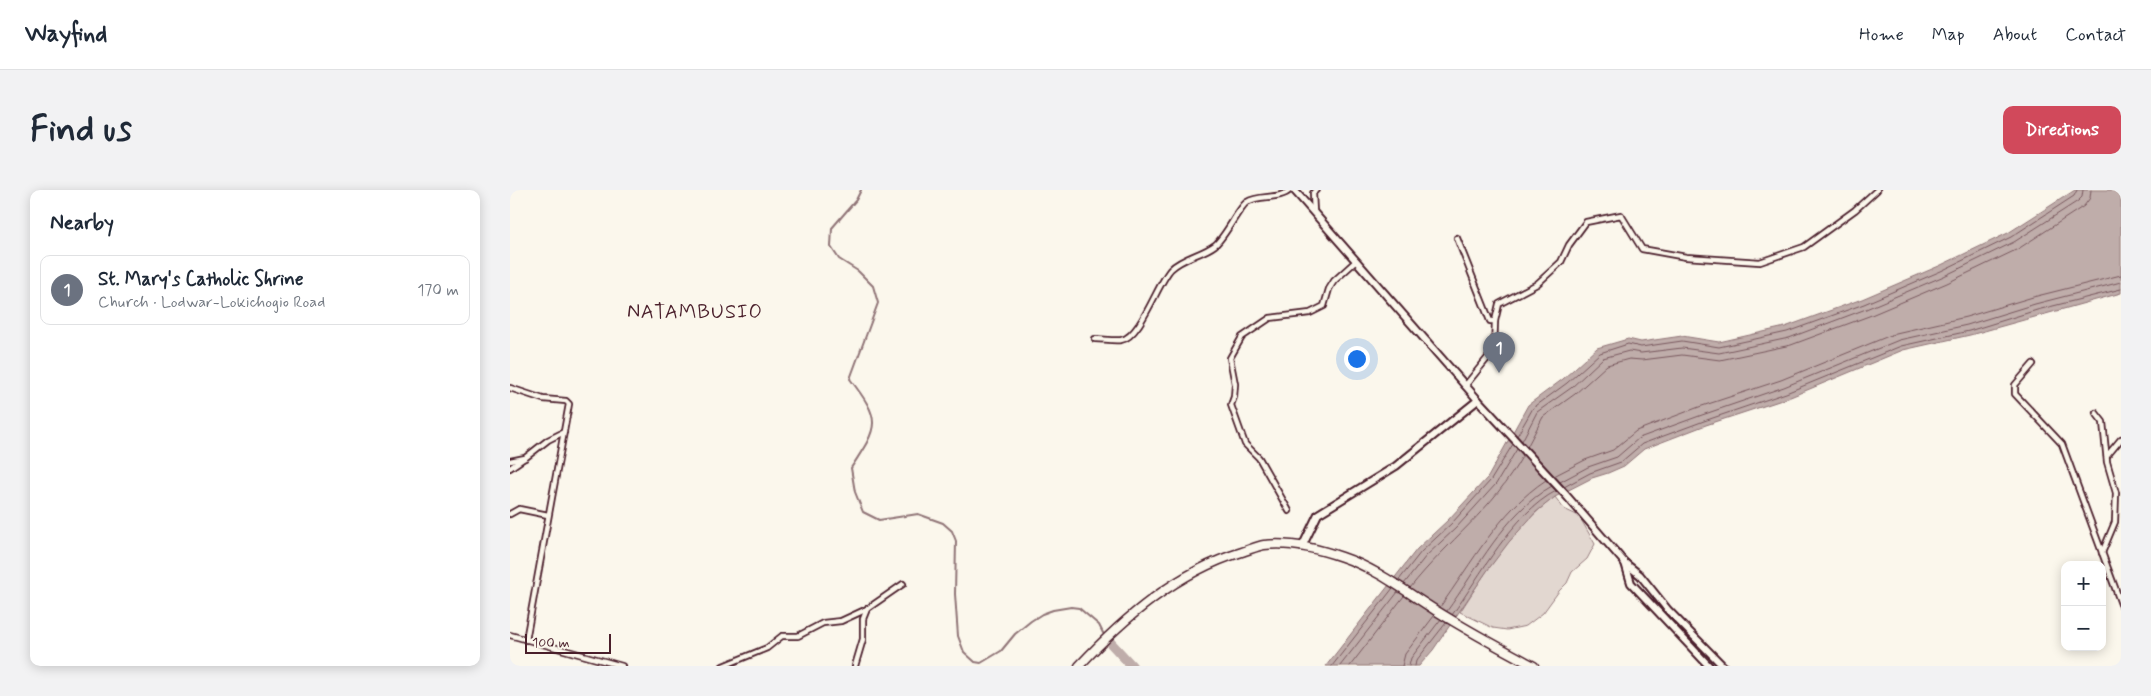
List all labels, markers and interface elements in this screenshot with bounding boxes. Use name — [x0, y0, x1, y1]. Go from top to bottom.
text: Wayfind — [25, 19, 107, 50]
text: Home — [1859, 23, 1904, 47]
text: Map — [1932, 23, 1965, 47]
text: About — [1993, 23, 2037, 47]
text: Contact — [2065, 23, 2126, 47]
button: Directions — [2003, 106, 2121, 154]
text: Find us — [30, 107, 132, 153]
text: Nearby — [50, 209, 114, 237]
text: St. Mary's Catholic Shrine — [98, 267, 304, 292]
text: 1 — [63, 280, 71, 301]
text: 170 m — [417, 280, 459, 301]
text: Church · Lodwar-Lokichogio Road — [98, 292, 325, 313]
district label: NATAMBUSIO — [627, 299, 763, 326]
pin: 1 — [1483, 332, 1515, 373]
your location — [1344, 346, 1370, 372]
map controls — [2061, 561, 2106, 651]
button: + — [2061, 561, 2106, 606]
button: − — [2061, 606, 2106, 651]
scale bar — [525, 631, 611, 654]
text: 100 m — [532, 634, 570, 652]

